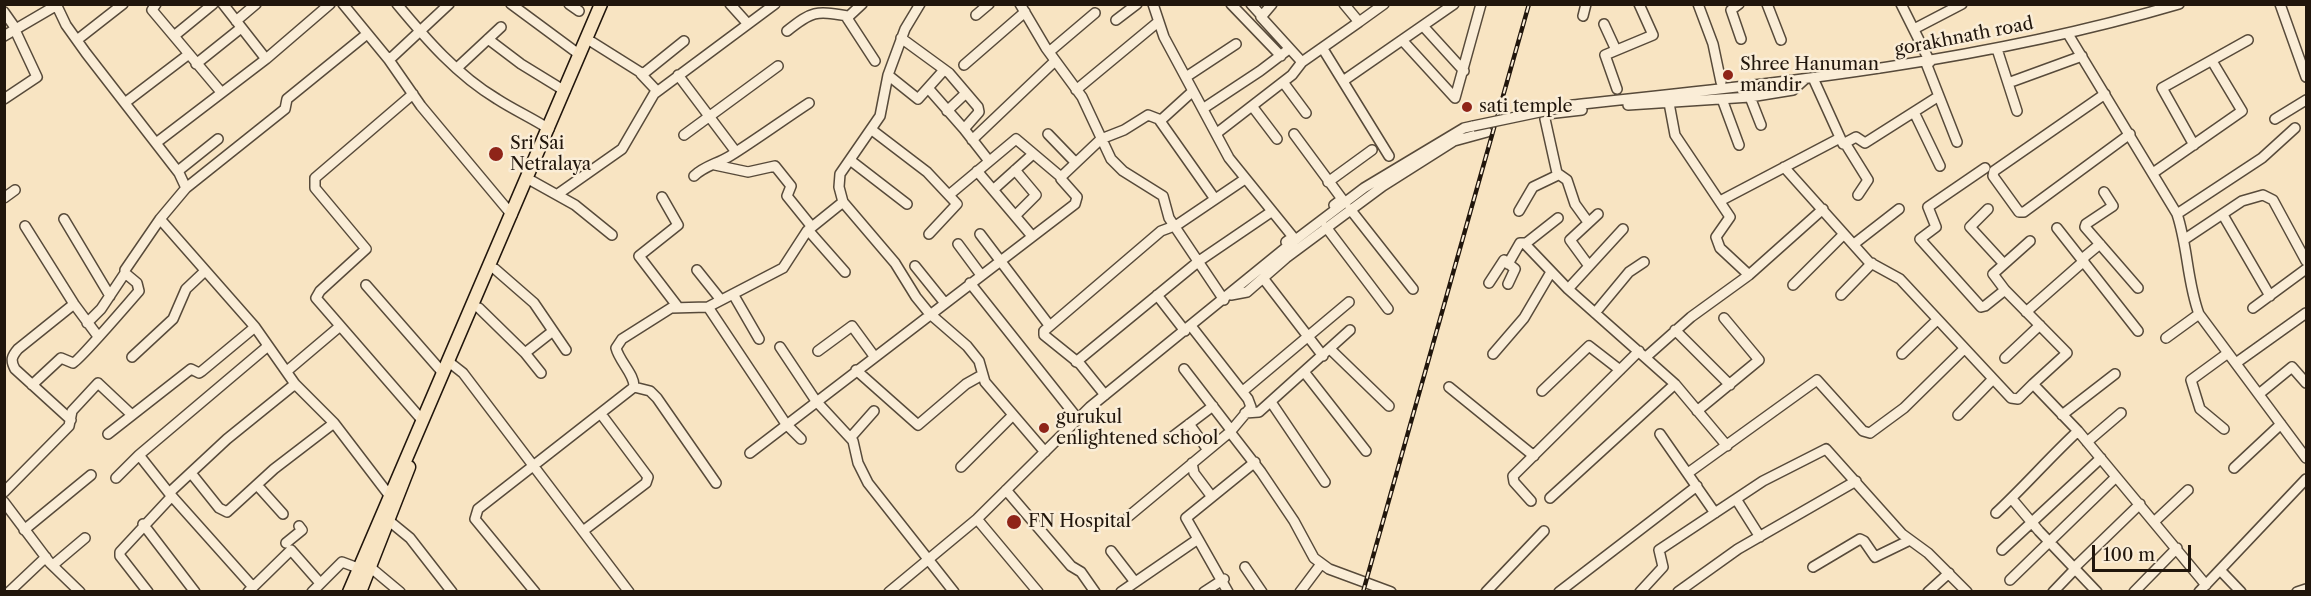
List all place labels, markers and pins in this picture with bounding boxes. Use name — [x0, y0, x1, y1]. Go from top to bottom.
place label: Shree Hanuman mandir — [1740, 54, 1879, 97]
marker: Shree Hanuman mandir — [1721, 68, 1735, 82]
place label: sati temple — [1479, 96, 1573, 118]
marker: sati temple — [1460, 100, 1474, 114]
place label: Sri Sai Netralaya — [510, 133, 591, 176]
marker: Sri Sai Netralaya — [487, 145, 505, 163]
place label: gurukul enlightened school — [1056, 407, 1218, 450]
marker: gurukul enlightened school — [1037, 421, 1051, 435]
place label: FN Hospital — [1028, 511, 1131, 533]
marker: FN Hospital — [1005, 513, 1023, 531]

